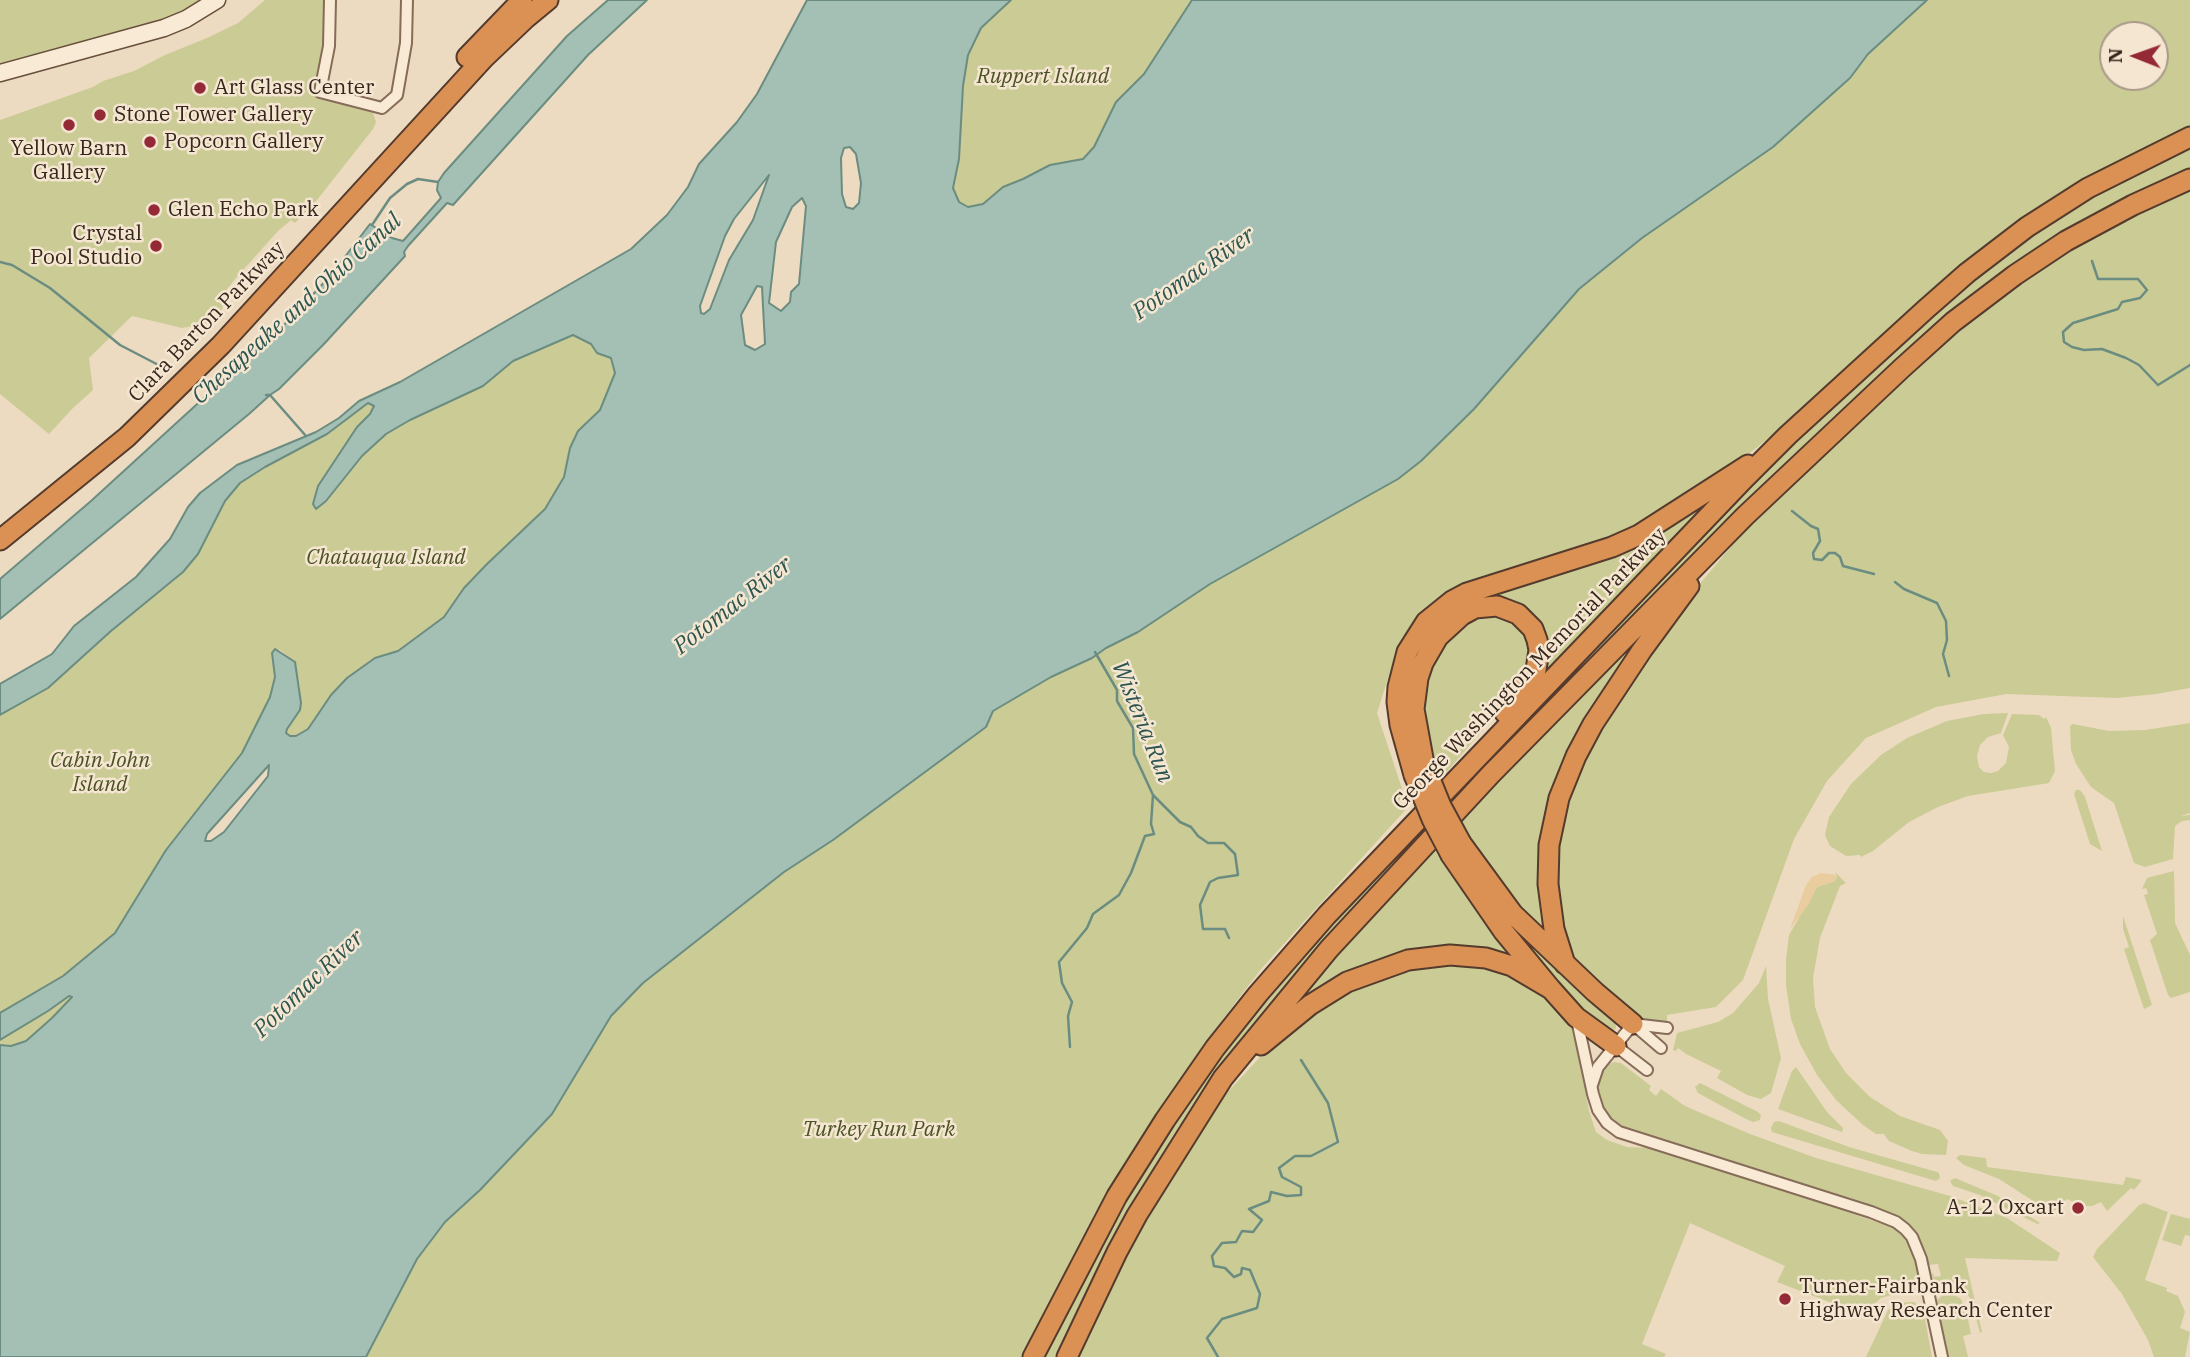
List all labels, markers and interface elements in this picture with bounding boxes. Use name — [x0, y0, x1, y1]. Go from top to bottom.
north arrow — [2099, 21, 2169, 91]
text: N — [2103, 48, 2127, 63]
park label: Ruppert Island — [977, 64, 1109, 90]
place label: Art Glass Center — [214, 75, 374, 101]
marker: Art Glass Center — [192, 80, 208, 96]
place label: Stone Tower Gallery — [114, 102, 313, 128]
marker: Stone Tower Gallery — [92, 107, 108, 123]
marker: Yellow Barn Gallery — [61, 117, 77, 133]
place label: Popcorn Gallery — [164, 129, 324, 155]
marker: Popcorn Gallery — [142, 134, 158, 150]
place label: Yellow Barn Gallery — [11, 136, 127, 186]
place label: Glen Echo Park — [168, 197, 319, 223]
marker: Glen Echo Park — [146, 202, 162, 218]
water label: Chesapeake and Ohio Canal — [187, 208, 407, 410]
place label: Crystal Pool Studio — [30, 221, 142, 271]
water label: Potomac River — [1128, 222, 1260, 326]
street label: Clara Barton Parkway — [124, 236, 290, 408]
marker: Crystal Pool Studio — [148, 238, 164, 254]
street label: George Washington Memorial Parkway — [1388, 523, 1672, 815]
park label: Chatauqua Island — [306, 545, 466, 571]
water label: Potomac River — [668, 551, 798, 661]
water label: Wisteria Run — [1105, 657, 1179, 787]
park label: Cabin John Island — [50, 748, 150, 798]
water label: Potomac River — [248, 925, 370, 1043]
park label: Turkey Run Park — [803, 1117, 955, 1143]
place label: A-12 Oxcart — [1946, 1195, 2064, 1221]
marker: A-12 Oxcart — [2070, 1200, 2086, 1216]
place label: Turner-Fairbank Highway Research Center — [1799, 1274, 2052, 1324]
marker: Turner-Fairbank Highway Research Center — [1777, 1291, 1793, 1307]

